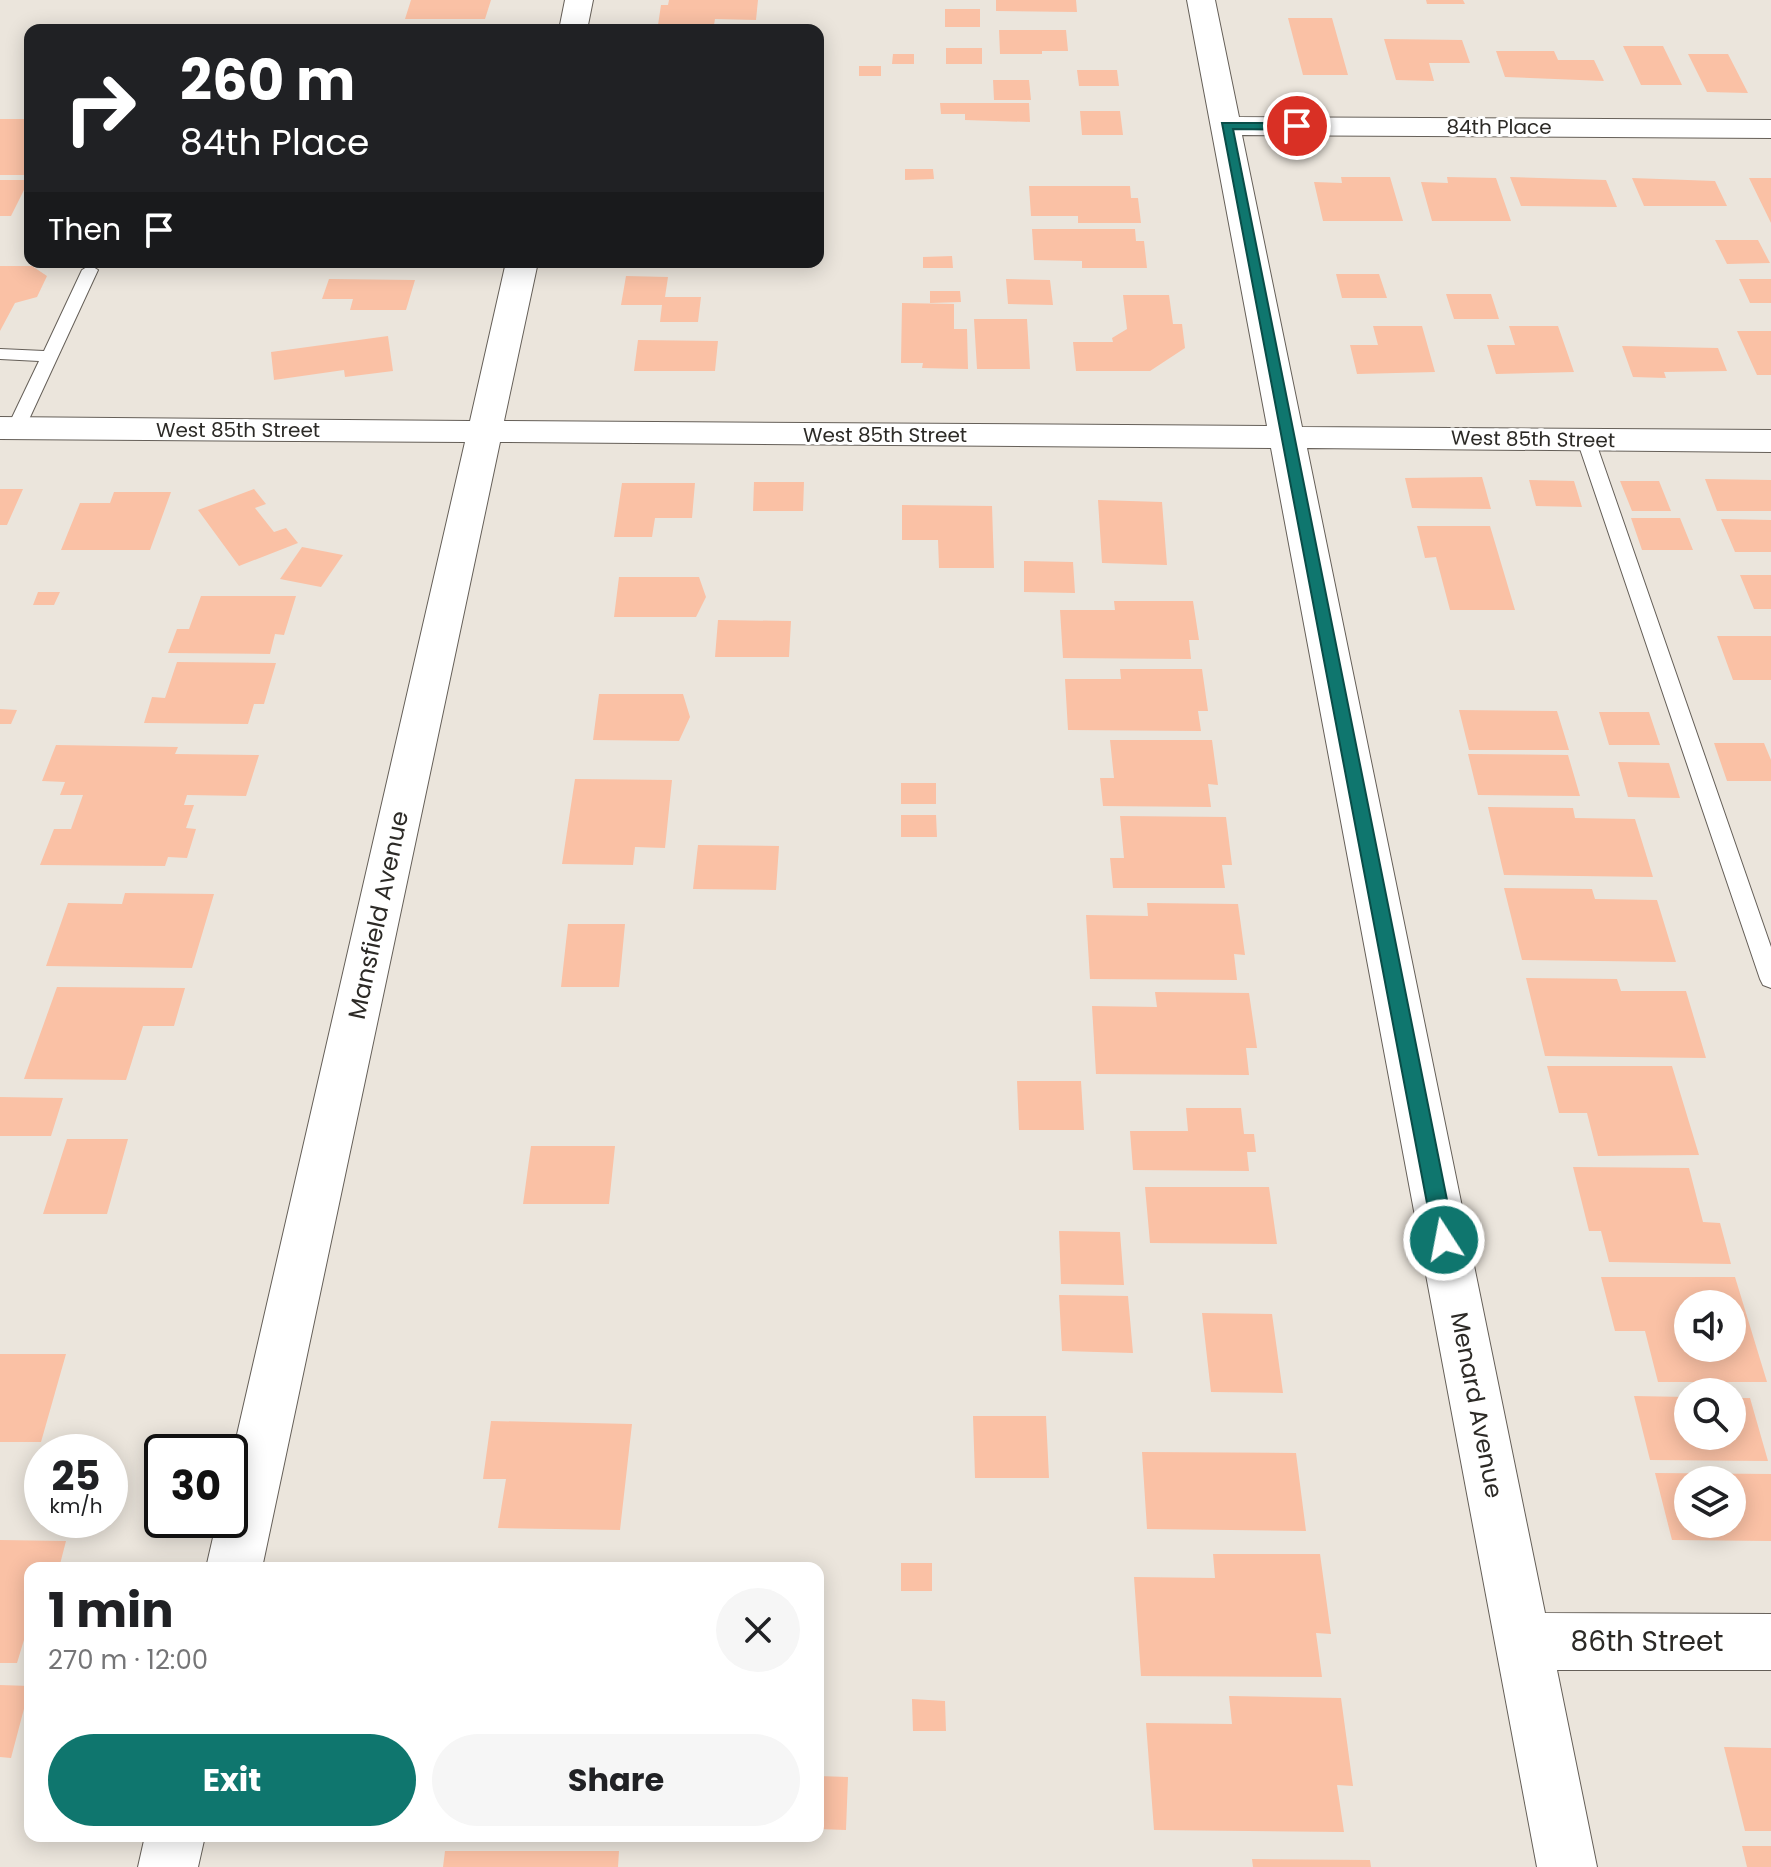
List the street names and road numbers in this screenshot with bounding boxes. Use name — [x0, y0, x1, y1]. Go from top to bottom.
street label: 84th Place — [1446, 113, 1552, 141]
street label: West 85th Street — [156, 416, 320, 444]
street label: West 85th Street — [803, 421, 967, 449]
street label: West 85th Street — [1451, 424, 1615, 454]
street label: Mansfield Avenue — [340, 808, 416, 1022]
street label: Menard Avenue — [1443, 1309, 1511, 1501]
street label: 86th Street — [1570, 1622, 1724, 1661]

